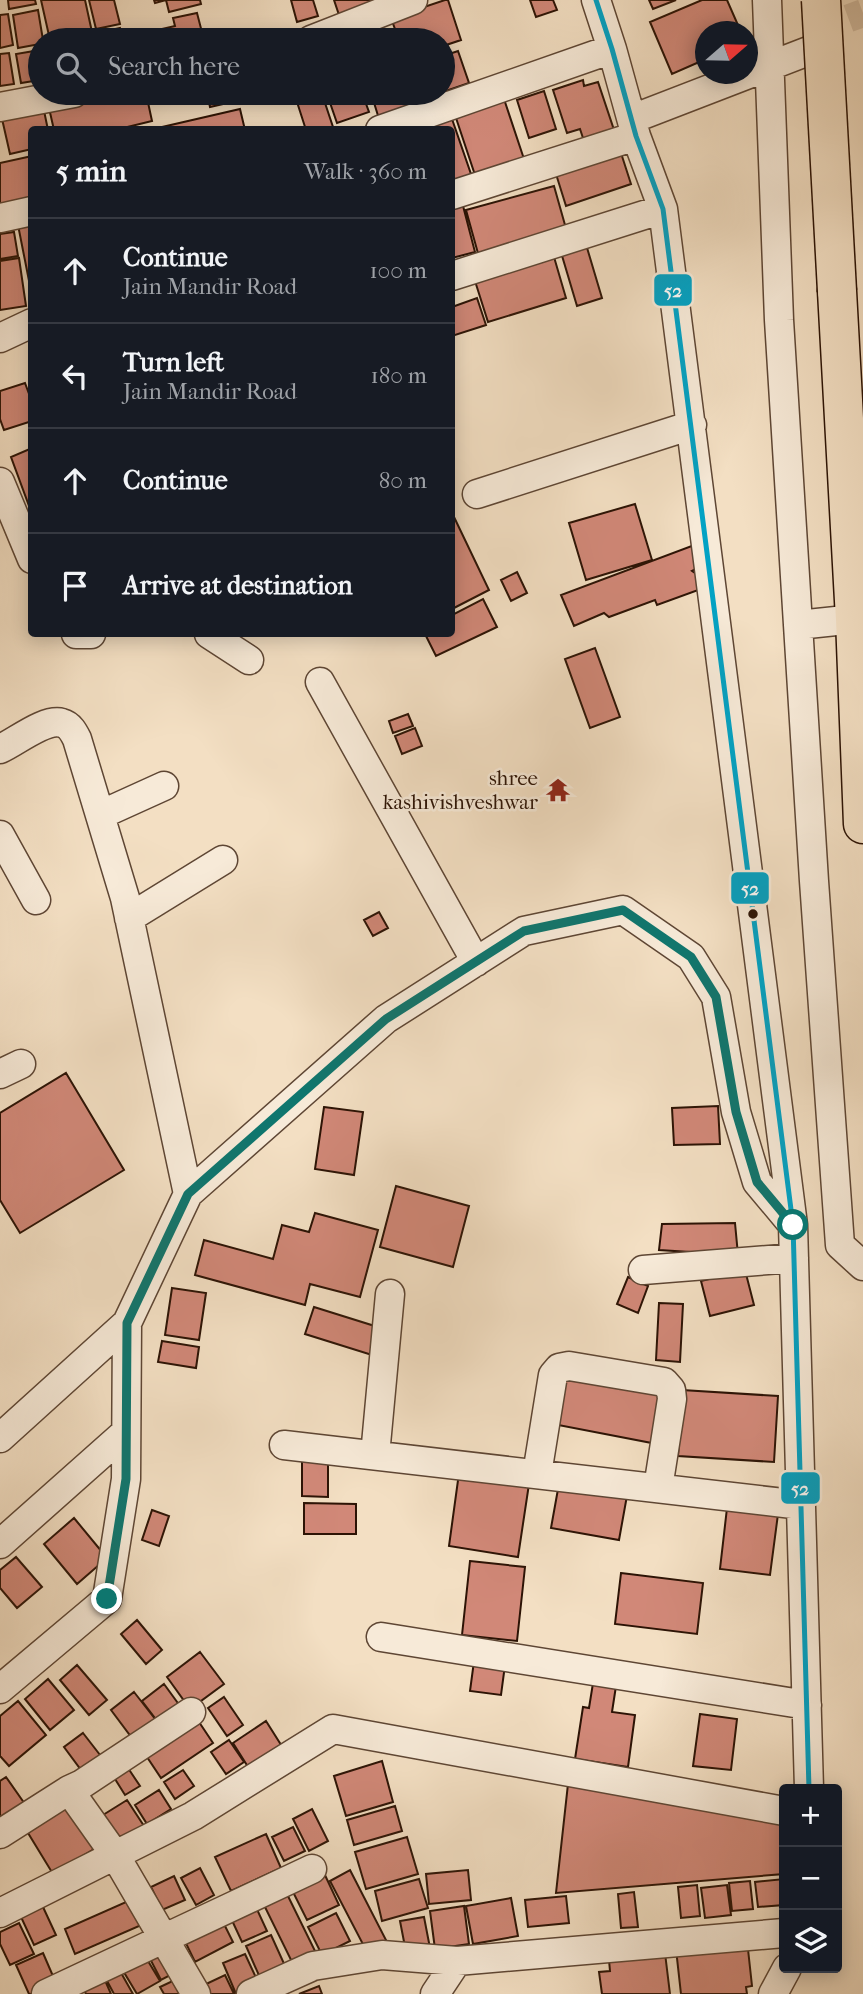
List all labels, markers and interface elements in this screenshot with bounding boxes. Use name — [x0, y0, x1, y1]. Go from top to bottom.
north arrow — [695, 21, 758, 84]
search box — [28, 28, 455, 105]
icon: search — [52, 48, 90, 86]
text: Search here — [108, 51, 240, 82]
text: 5 min — [56, 154, 127, 189]
text: Walk · 360 m — [304, 158, 427, 185]
text: Continue — [123, 242, 228, 273]
icon: ahead — [56, 252, 94, 290]
text: 100 m — [369, 257, 427, 284]
text: Jain Mandir Road — [123, 273, 297, 300]
line badge: 52 — [653, 273, 693, 307]
text: 52 — [664, 280, 682, 302]
text: Turn left — [123, 347, 224, 378]
icon: left — [56, 357, 94, 395]
text: 180 m — [370, 362, 427, 389]
text: Jain Mandir Road — [123, 378, 297, 405]
icon: ahead — [56, 462, 94, 500]
text: Continue — [123, 465, 228, 496]
text: 80 m — [379, 467, 427, 494]
icon: arrive — [56, 567, 94, 605]
text: Arrive at destination — [123, 570, 353, 601]
place label: shree kashivishveshwar — [383, 766, 538, 814]
temple icon: shree kashivishveshwar — [544, 776, 572, 804]
line badge: 52 — [730, 871, 770, 905]
text: 52 — [741, 878, 759, 900]
unlabelled marker — [746, 907, 760, 921]
route start — [777, 1209, 808, 1240]
line badge: 52 — [780, 1471, 821, 1505]
text: 52 — [791, 1478, 809, 1500]
route end — [91, 1583, 122, 1614]
map controls — [779, 1784, 842, 1973]
button: + — [779, 1784, 842, 1847]
button: − — [779, 1847, 842, 1910]
button: layers — [779, 1910, 842, 1973]

